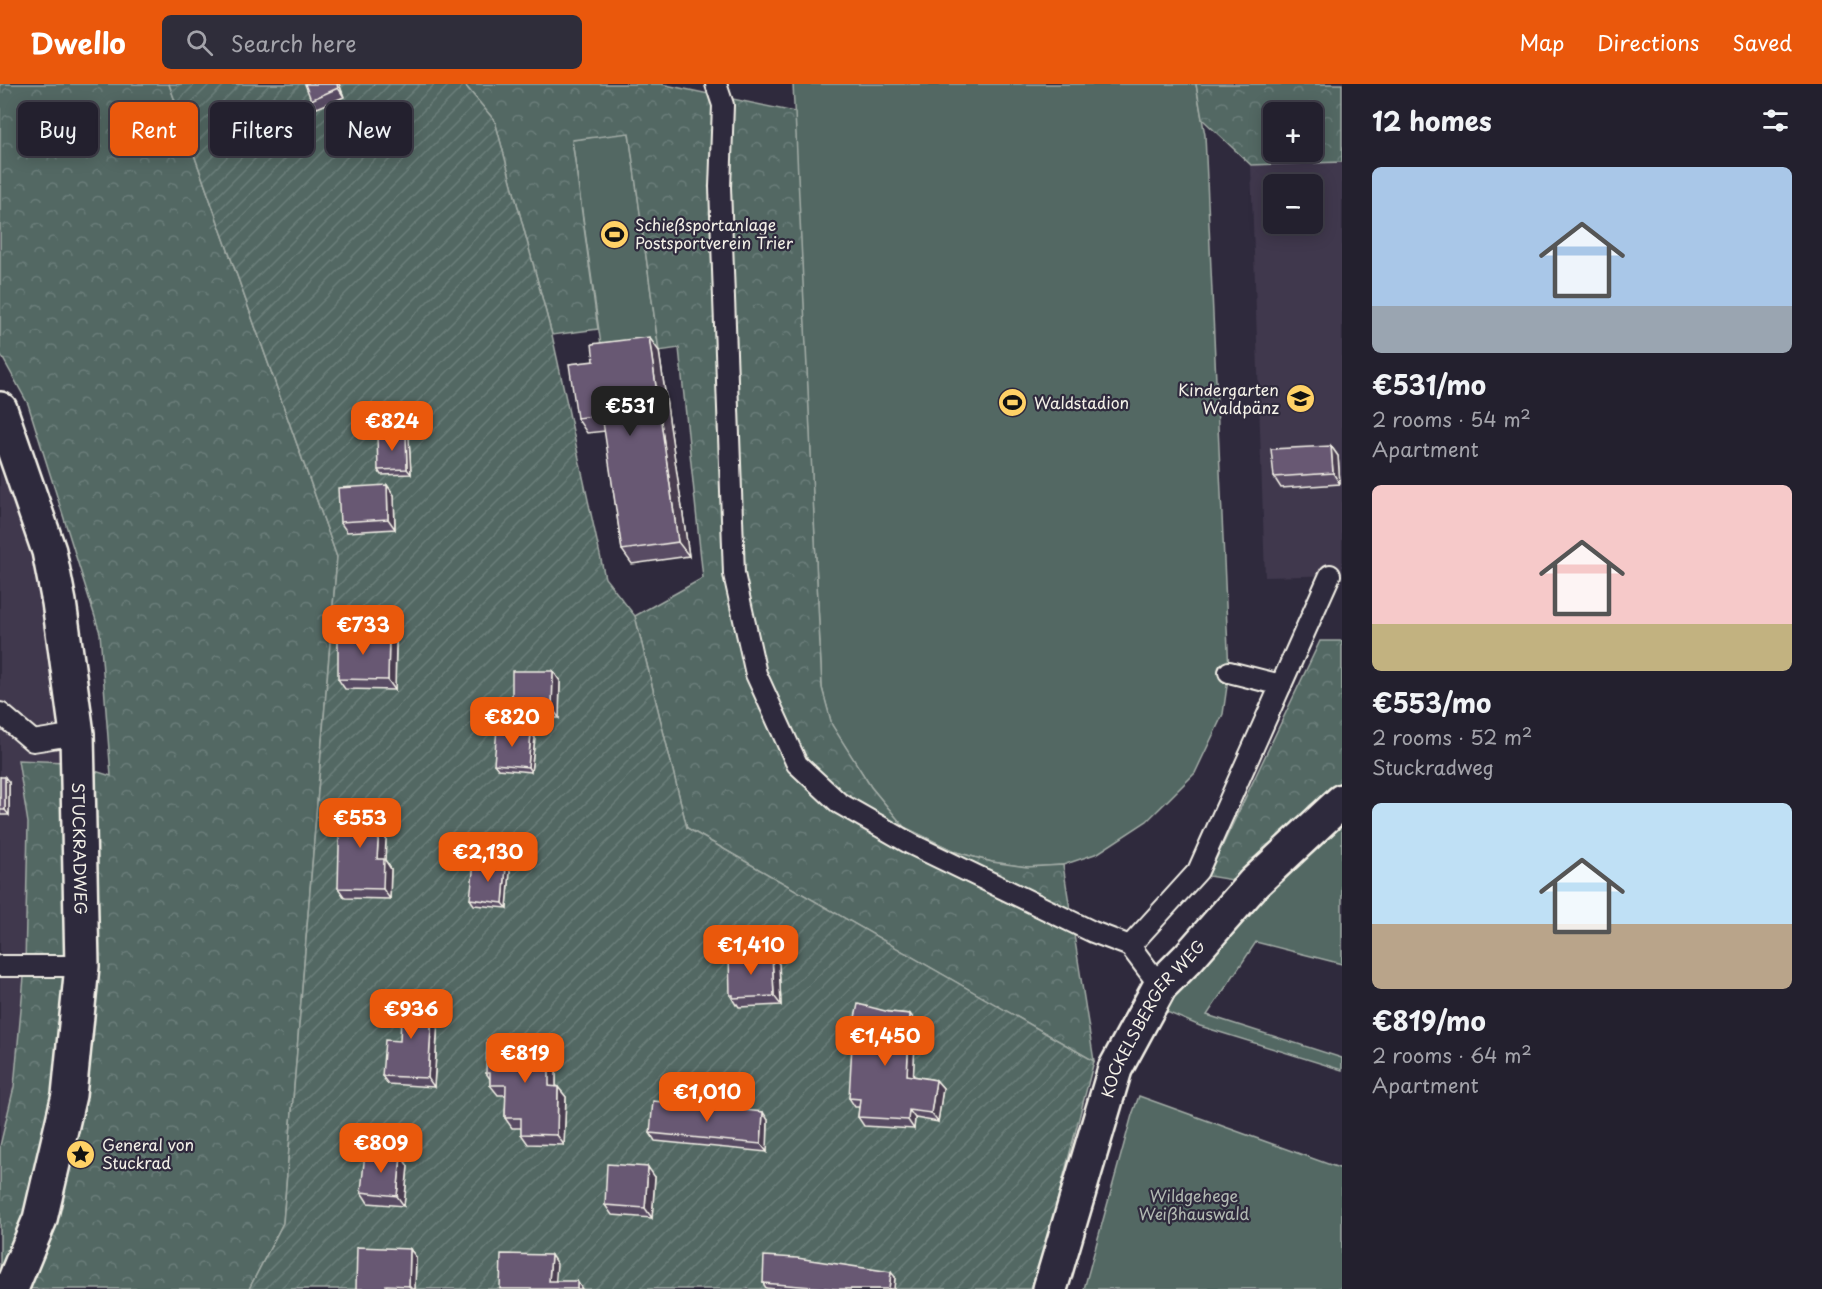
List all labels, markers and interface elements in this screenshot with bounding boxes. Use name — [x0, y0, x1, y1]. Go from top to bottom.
search box — [162, 15, 582, 69]
text: Dwello — [30, 21, 126, 64]
icon: search — [183, 26, 216, 59]
text: Search here — [231, 26, 357, 59]
text: Map — [1519, 26, 1564, 58]
text: Directions — [1597, 26, 1699, 58]
text: Saved — [1732, 26, 1792, 58]
text: 12 homes — [1372, 101, 1492, 140]
chip: Buy — [18, 102, 98, 156]
chip: Rent — [110, 102, 198, 156]
chip: Filters — [210, 102, 314, 156]
chip: New — [326, 102, 412, 156]
map controls — [1263, 102, 1323, 234]
button: + — [1263, 102, 1323, 162]
icon: filters — [1759, 104, 1792, 137]
button: − — [1263, 174, 1323, 234]
icon: home — [1528, 206, 1636, 314]
place label: Schießsportanlage Postsportverein Trier — [635, 212, 794, 254]
sports icon: Schießsportanlage Postsportverein Trier — [598, 218, 630, 250]
text: €531/mo — [1372, 365, 1486, 404]
place label: Kindergarten Waldpänz — [1178, 377, 1279, 419]
school or university icon: Kindergarten Waldpänz — [1284, 383, 1316, 415]
pin: €531 — [594, 386, 666, 437]
sports icon: Waldstadion — [997, 387, 1029, 419]
text: €531 — [605, 390, 655, 420]
place label: Waldstadion — [1034, 390, 1129, 414]
pin: €824 — [356, 401, 428, 452]
text: 2 rooms · 54 m² — [1372, 404, 1531, 434]
text: €824 — [365, 405, 419, 435]
text: Apartment — [1372, 434, 1479, 464]
icon: home — [1528, 524, 1636, 632]
pin: €733 — [327, 605, 399, 656]
text: €733 — [336, 609, 390, 639]
text: €553/mo — [1372, 683, 1491, 722]
pin: €820 — [476, 697, 548, 748]
text: €820 — [484, 701, 540, 731]
text: 2 rooms · 52 m² — [1372, 722, 1532, 752]
text: Stuckradweg — [1372, 752, 1494, 782]
street label: STUCKRADWEG — [67, 782, 94, 915]
pin: €553 — [324, 798, 396, 849]
text: €553 — [333, 802, 387, 832]
pin: €2,130 — [439, 832, 537, 883]
text: €2,130 — [453, 836, 523, 866]
icon: home — [1528, 842, 1636, 950]
pin: €1,410 — [702, 925, 800, 976]
text: €1,410 — [717, 929, 785, 959]
street label: KOCKELSBERGER WEG — [1094, 934, 1210, 1100]
pin: €936 — [375, 989, 447, 1040]
text: €936 — [384, 993, 438, 1023]
text: €819/mo — [1372, 1001, 1486, 1040]
pin: €1,450 — [836, 1016, 934, 1067]
text: €1,450 — [849, 1020, 921, 1050]
pin: €819 — [489, 1033, 561, 1084]
text: €819 — [500, 1037, 550, 1067]
text: 2 rooms · 64 m² — [1372, 1040, 1532, 1070]
text: Apartment — [1372, 1070, 1479, 1100]
pin: €1,010 — [658, 1072, 756, 1123]
text: €1,010 — [673, 1076, 741, 1106]
pin: €809 — [345, 1123, 417, 1174]
text: €809 — [353, 1127, 409, 1157]
place label: General von Stuckrad — [102, 1132, 194, 1174]
place icon: General von Stuckrad — [65, 1138, 97, 1170]
park label: Wildgehege Weißhauswald — [1139, 1183, 1250, 1225]

